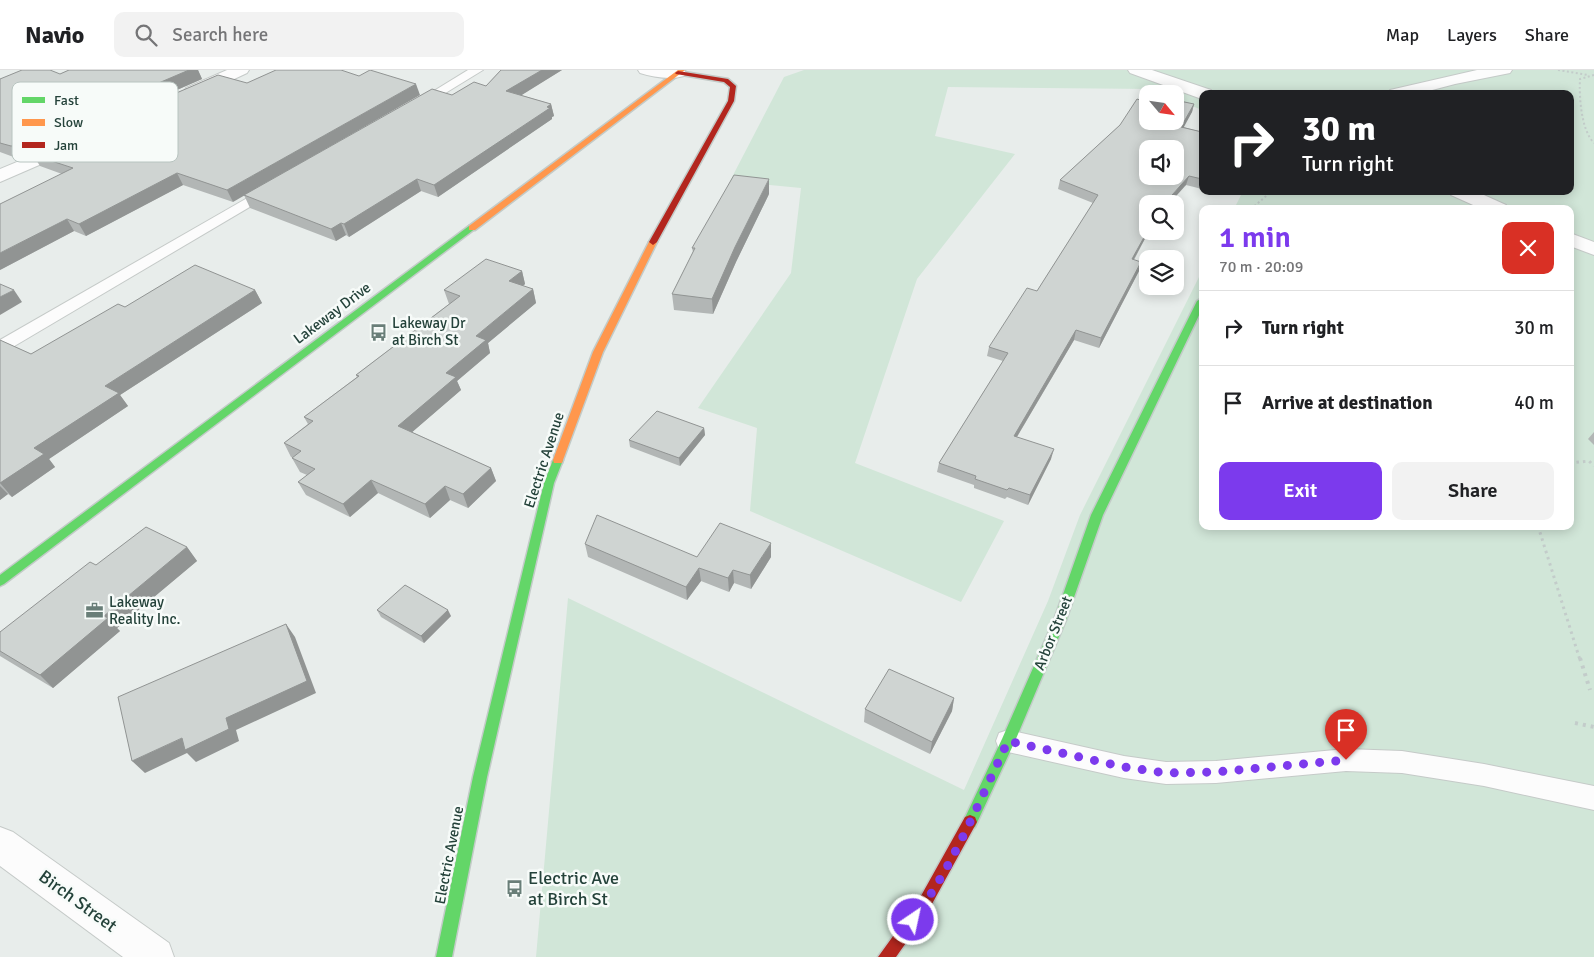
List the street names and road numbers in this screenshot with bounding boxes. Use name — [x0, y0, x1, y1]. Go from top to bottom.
street label: Lakeway Drive — [290, 278, 374, 348]
street label: Electric Avenue — [520, 410, 568, 510]
street label: Arbor Street — [1030, 593, 1076, 673]
street label: Electric Avenue — [431, 804, 467, 906]
street label: Birch Street — [35, 865, 121, 937]

